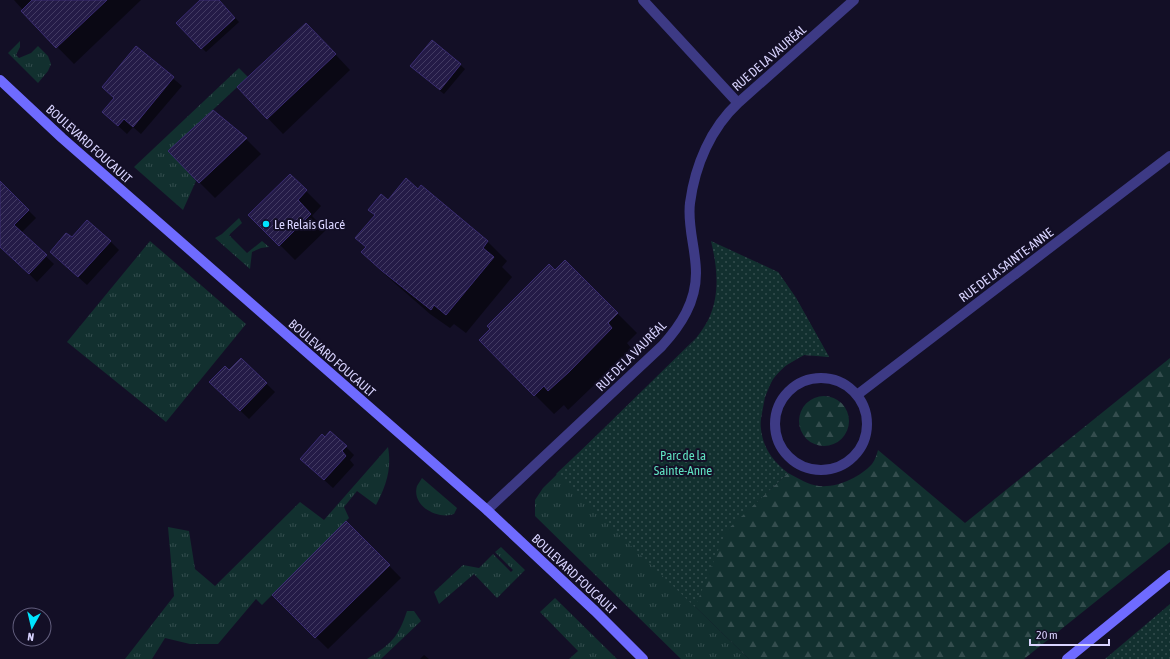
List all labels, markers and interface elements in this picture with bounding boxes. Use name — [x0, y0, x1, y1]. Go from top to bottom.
street label: RUE DE LA VAURÉAL — [729, 22, 809, 94]
street label: BOULEVARD FOUCAULT — [43, 102, 135, 187]
place label: Le Relais Glacé — [274, 217, 345, 232]
marker: Le Relais Glacé — [261, 219, 271, 229]
street label: RUE DE LA SAINTE-ANNE — [956, 224, 1056, 305]
street label: BOULEVARD FOUCAULT — [286, 316, 379, 400]
street label: RUE DE LA VAURÉAL — [593, 318, 669, 394]
park label: Parc de la Sainte-Anne — [654, 448, 712, 478]
street label: BOULEVARD FOUCAULT — [529, 531, 620, 617]
north arrow — [12, 607, 52, 647]
scale bar — [1030, 621, 1109, 647]
text: 20 m — [1036, 628, 1058, 642]
text: N — [27, 631, 35, 643]

